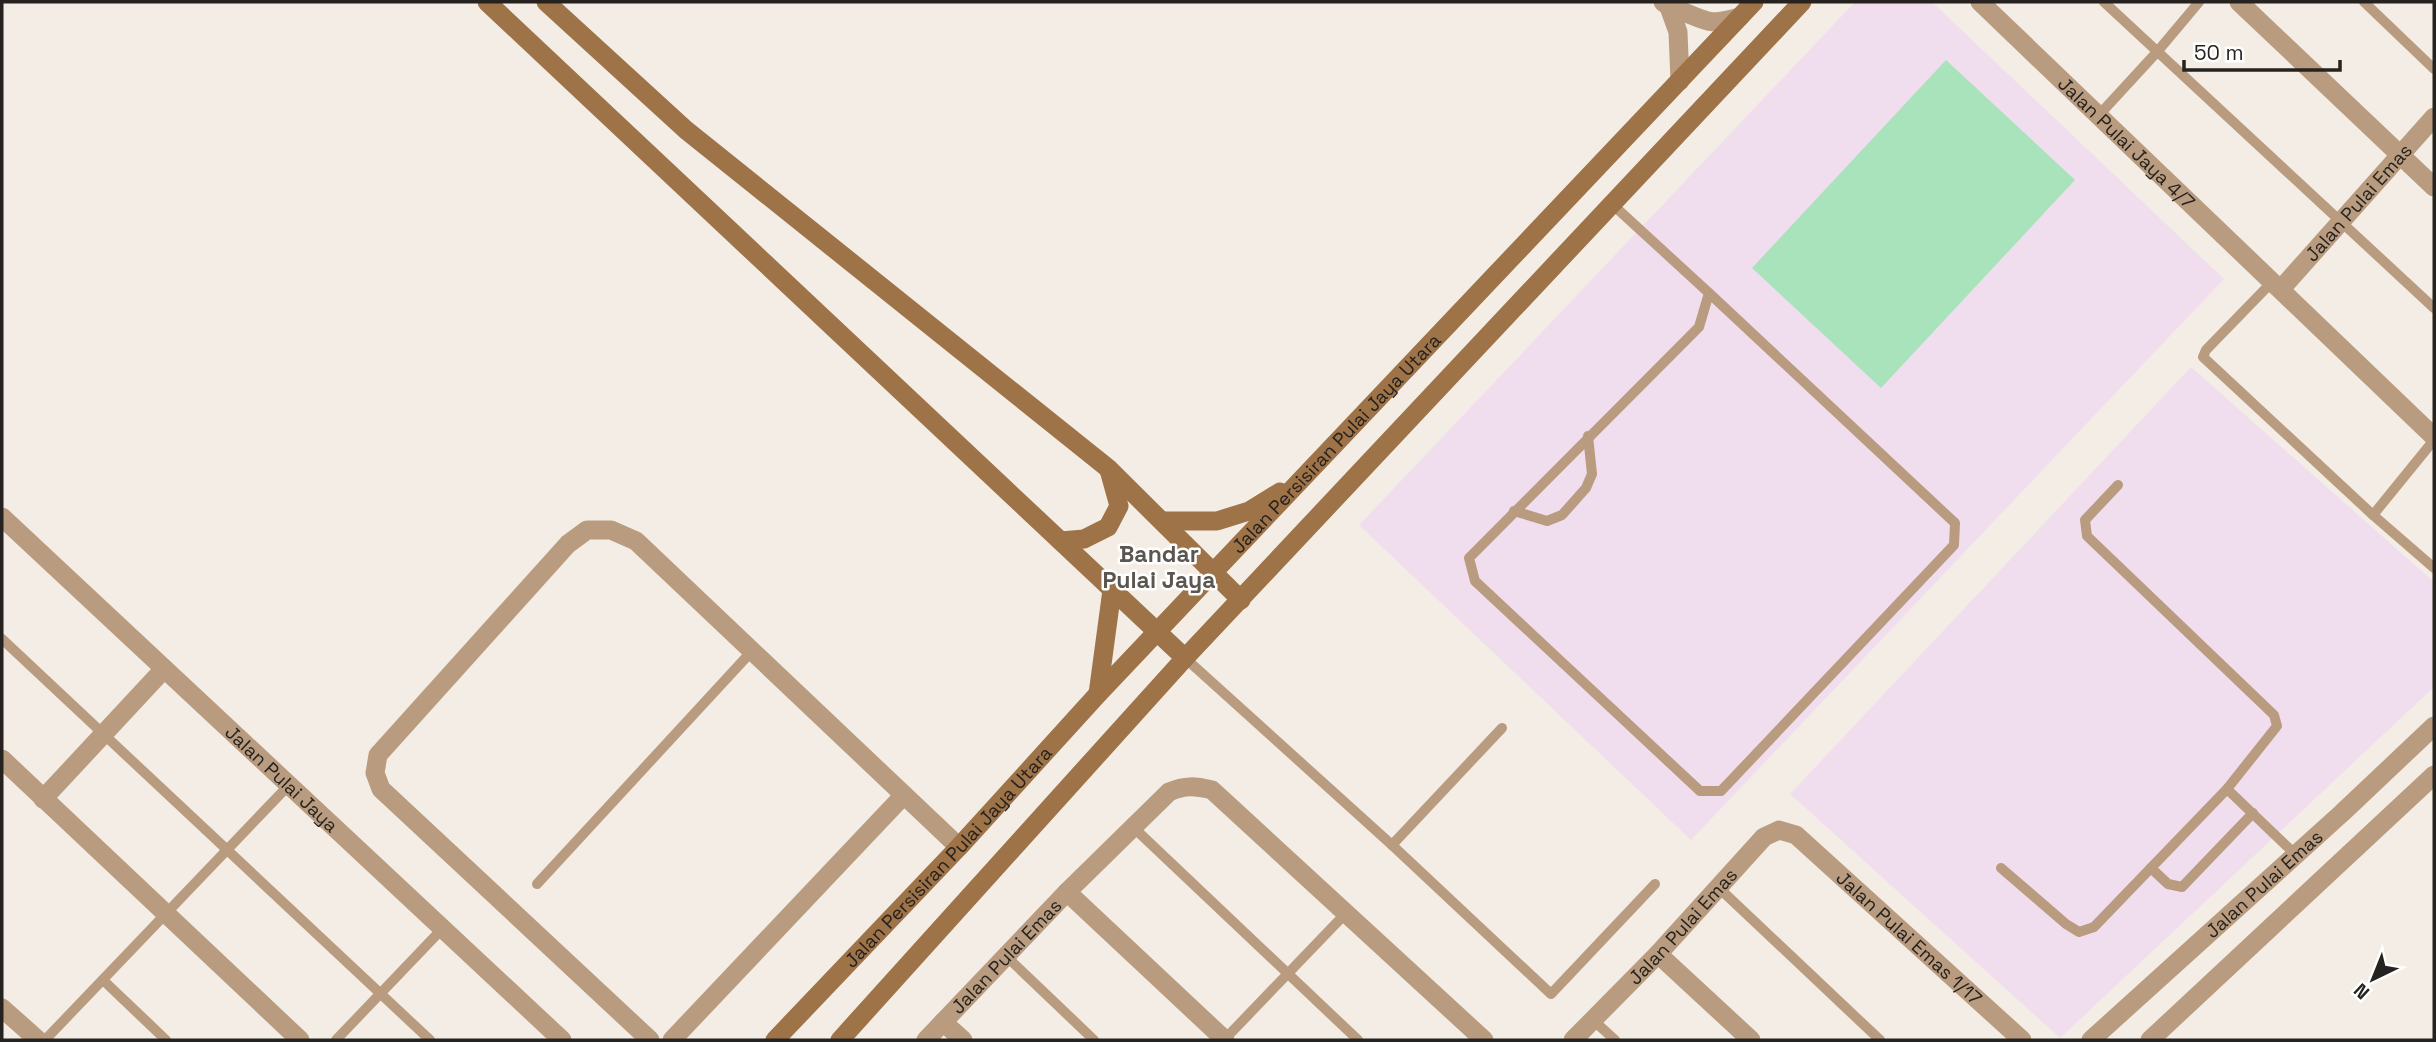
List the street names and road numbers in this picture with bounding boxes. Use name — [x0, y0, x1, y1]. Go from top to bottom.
street label: Jalan Pulai Jaya 4/7 — [2053, 71, 2201, 214]
street label: Jalan Pulai Emas — [2299, 138, 2417, 267]
street label: Jalan Persisiran Pulai Jaya Utara — [1226, 328, 1446, 559]
street label: Jalan Pulai Jaya — [220, 719, 344, 837]
street label: Jalan Persisiran Pulai Jaya Utara — [838, 741, 1057, 973]
street label: Jalan Pulai Emas — [2200, 824, 2328, 943]
street label: Jalan Pulai Emas — [1622, 863, 1743, 990]
street label: Jalan Pulai Emas 1/17 — [1831, 865, 1988, 1011]
street label: Jalan Pulai Emas — [945, 893, 1067, 1019]

